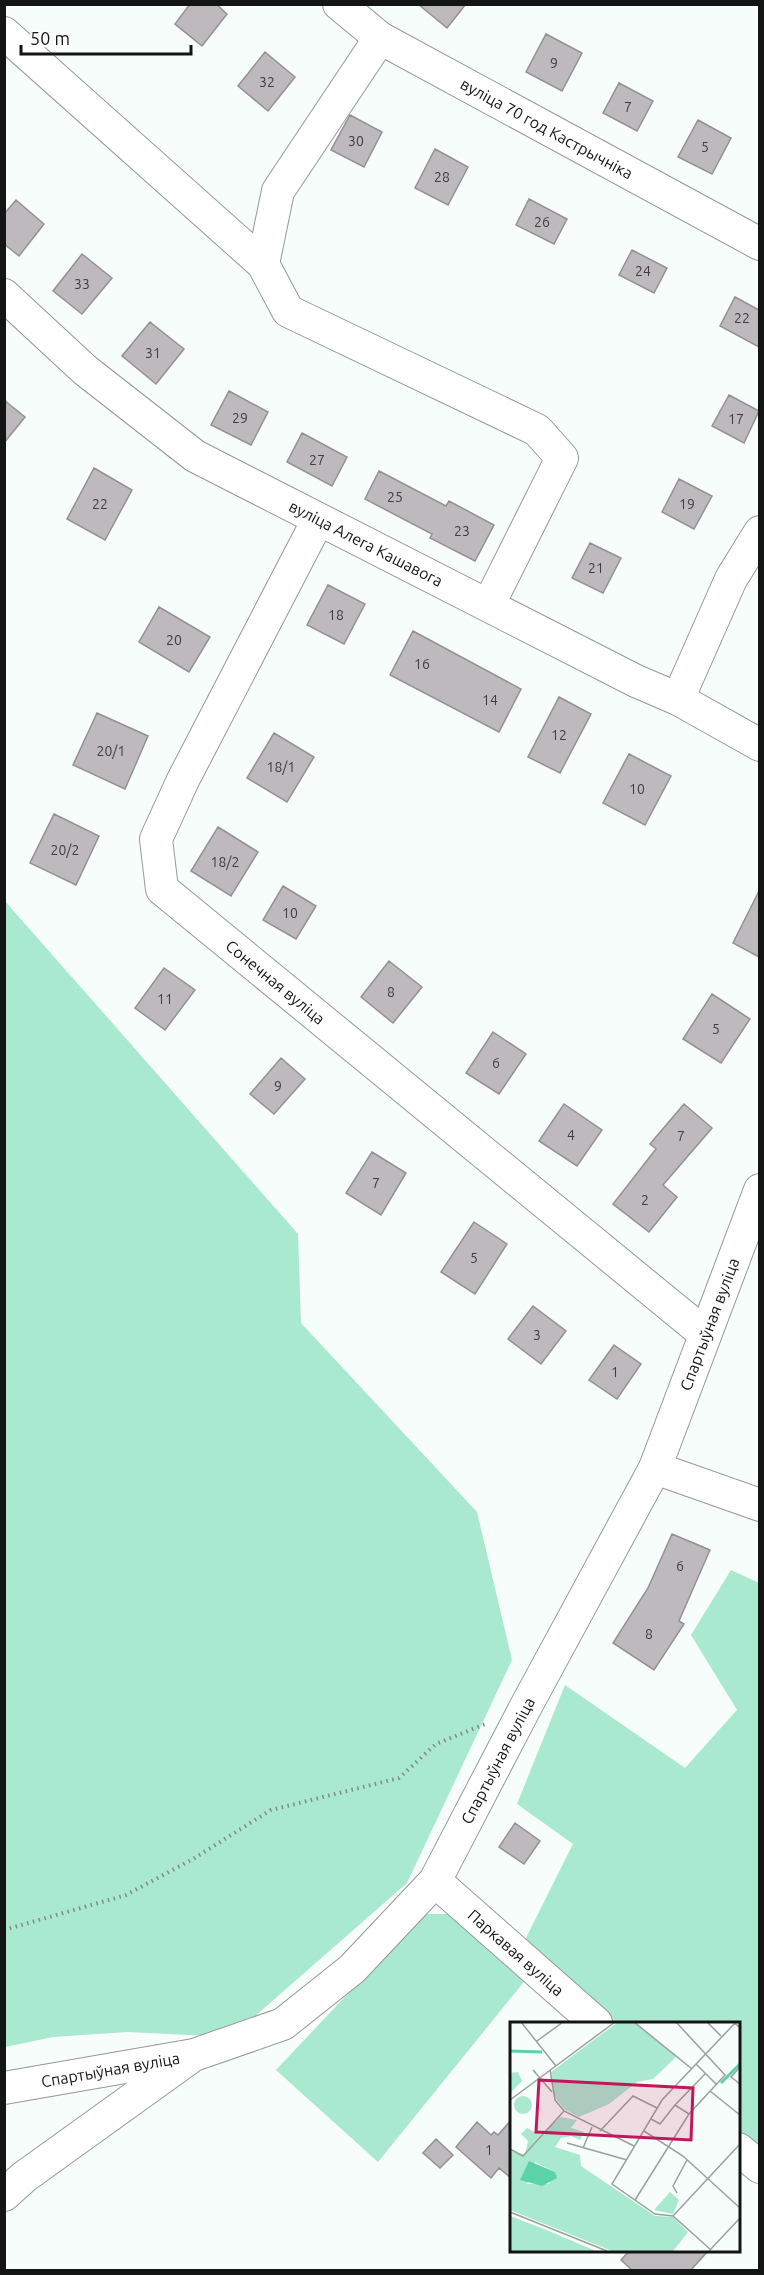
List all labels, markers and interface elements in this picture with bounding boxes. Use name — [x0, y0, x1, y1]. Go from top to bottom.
scale bar — [21, 18, 190, 56]
text: 50 m — [30, 28, 70, 48]
house number: 9 — [550, 55, 558, 71]
house number: 32 — [259, 74, 275, 90]
street label: вуліца 70 год Кастрычніка — [457, 74, 636, 182]
house number: 7 — [624, 99, 632, 115]
house number: 30 — [348, 133, 364, 149]
house number: 5 — [701, 139, 709, 155]
house number: 28 — [434, 169, 450, 185]
house number: 26 — [534, 214, 550, 230]
house number: 24 — [635, 263, 651, 279]
house number: 33 — [74, 276, 90, 292]
house number: 22 — [734, 310, 750, 326]
house number: 31 — [145, 345, 161, 361]
house number: 29 — [232, 410, 248, 426]
house number: 17 — [728, 411, 744, 427]
house number: 27 — [309, 452, 325, 468]
house number: 25 — [387, 489, 403, 505]
house number: 22 — [92, 496, 108, 512]
house number: 19 — [679, 496, 695, 512]
street label: вуліца Алега Кашавога — [286, 497, 446, 590]
house number: 23 — [454, 523, 470, 539]
house number: 21 — [588, 560, 604, 576]
house number: 18 — [328, 607, 344, 623]
house number: 20 — [166, 632, 182, 648]
house number: 16 — [414, 656, 430, 672]
house number: 14 — [482, 692, 498, 708]
house number: 12 — [551, 727, 567, 743]
house number: 20/1 — [97, 743, 125, 759]
house number: 18/1 — [267, 759, 295, 775]
house number: 10 — [629, 781, 645, 797]
house number: 20/2 — [51, 842, 79, 858]
house number: 18/2 — [211, 854, 239, 870]
house number: 10 — [282, 905, 298, 921]
street label: Сонечная вуліца — [222, 936, 329, 1028]
house number: 8 — [387, 984, 395, 1000]
house number: 11 — [157, 991, 173, 1007]
house number: 5 — [712, 1021, 720, 1037]
house number: 6 — [492, 1055, 500, 1071]
house number: 9 — [274, 1078, 282, 1094]
house number: 4 — [567, 1127, 575, 1143]
house number: 7 — [677, 1128, 685, 1144]
house number: 7 — [372, 1175, 380, 1191]
house number: 2 — [641, 1192, 649, 1208]
house number: 5 — [470, 1250, 478, 1266]
street label: Спартыўная вуліца — [676, 1255, 743, 1393]
house number: 3 — [533, 1327, 541, 1343]
house number: 1 — [611, 1364, 619, 1380]
house number: 6 — [676, 1558, 684, 1574]
house number: 8 — [645, 1626, 653, 1642]
street label: Спартыўная вуліца — [457, 1694, 538, 1827]
street label: Паркавая вуліца — [464, 1905, 568, 1999]
inset map — [510, 2022, 740, 2251]
street label: Спартыўная вуліца — [40, 2049, 181, 2090]
house number: 1 — [485, 2142, 493, 2158]

